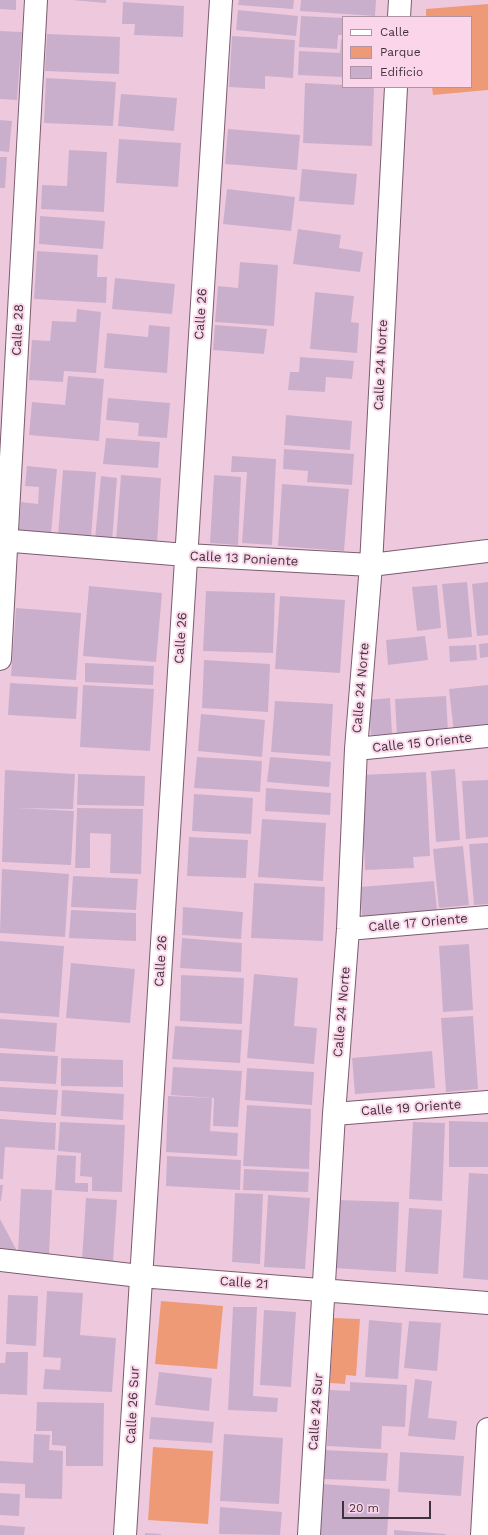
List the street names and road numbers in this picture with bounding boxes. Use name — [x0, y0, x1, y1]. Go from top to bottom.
street label: Calle 26 — [191, 288, 211, 340]
street label: Calle 28 — [9, 304, 27, 356]
street label: Calle 24 Norte — [371, 319, 391, 411]
street label: Calle 13 Poniente — [189, 548, 299, 570]
street label: Calle 26 — [171, 612, 191, 664]
street label: Calle 24 Norte — [349, 642, 373, 734]
street label: Calle 15 Oriente — [371, 730, 473, 756]
street label: Calle 17 Oriente — [368, 911, 468, 935]
street label: Calle 26 — [151, 935, 171, 987]
street label: Calle 24 Norte — [330, 966, 354, 1058]
street label: Calle 19 Oriente — [360, 1097, 462, 1119]
street label: Calle 21 — [219, 1274, 269, 1292]
street label: Calle 26 Sur — [123, 1366, 143, 1444]
street label: Calle 24 Sur — [306, 1373, 326, 1451]

